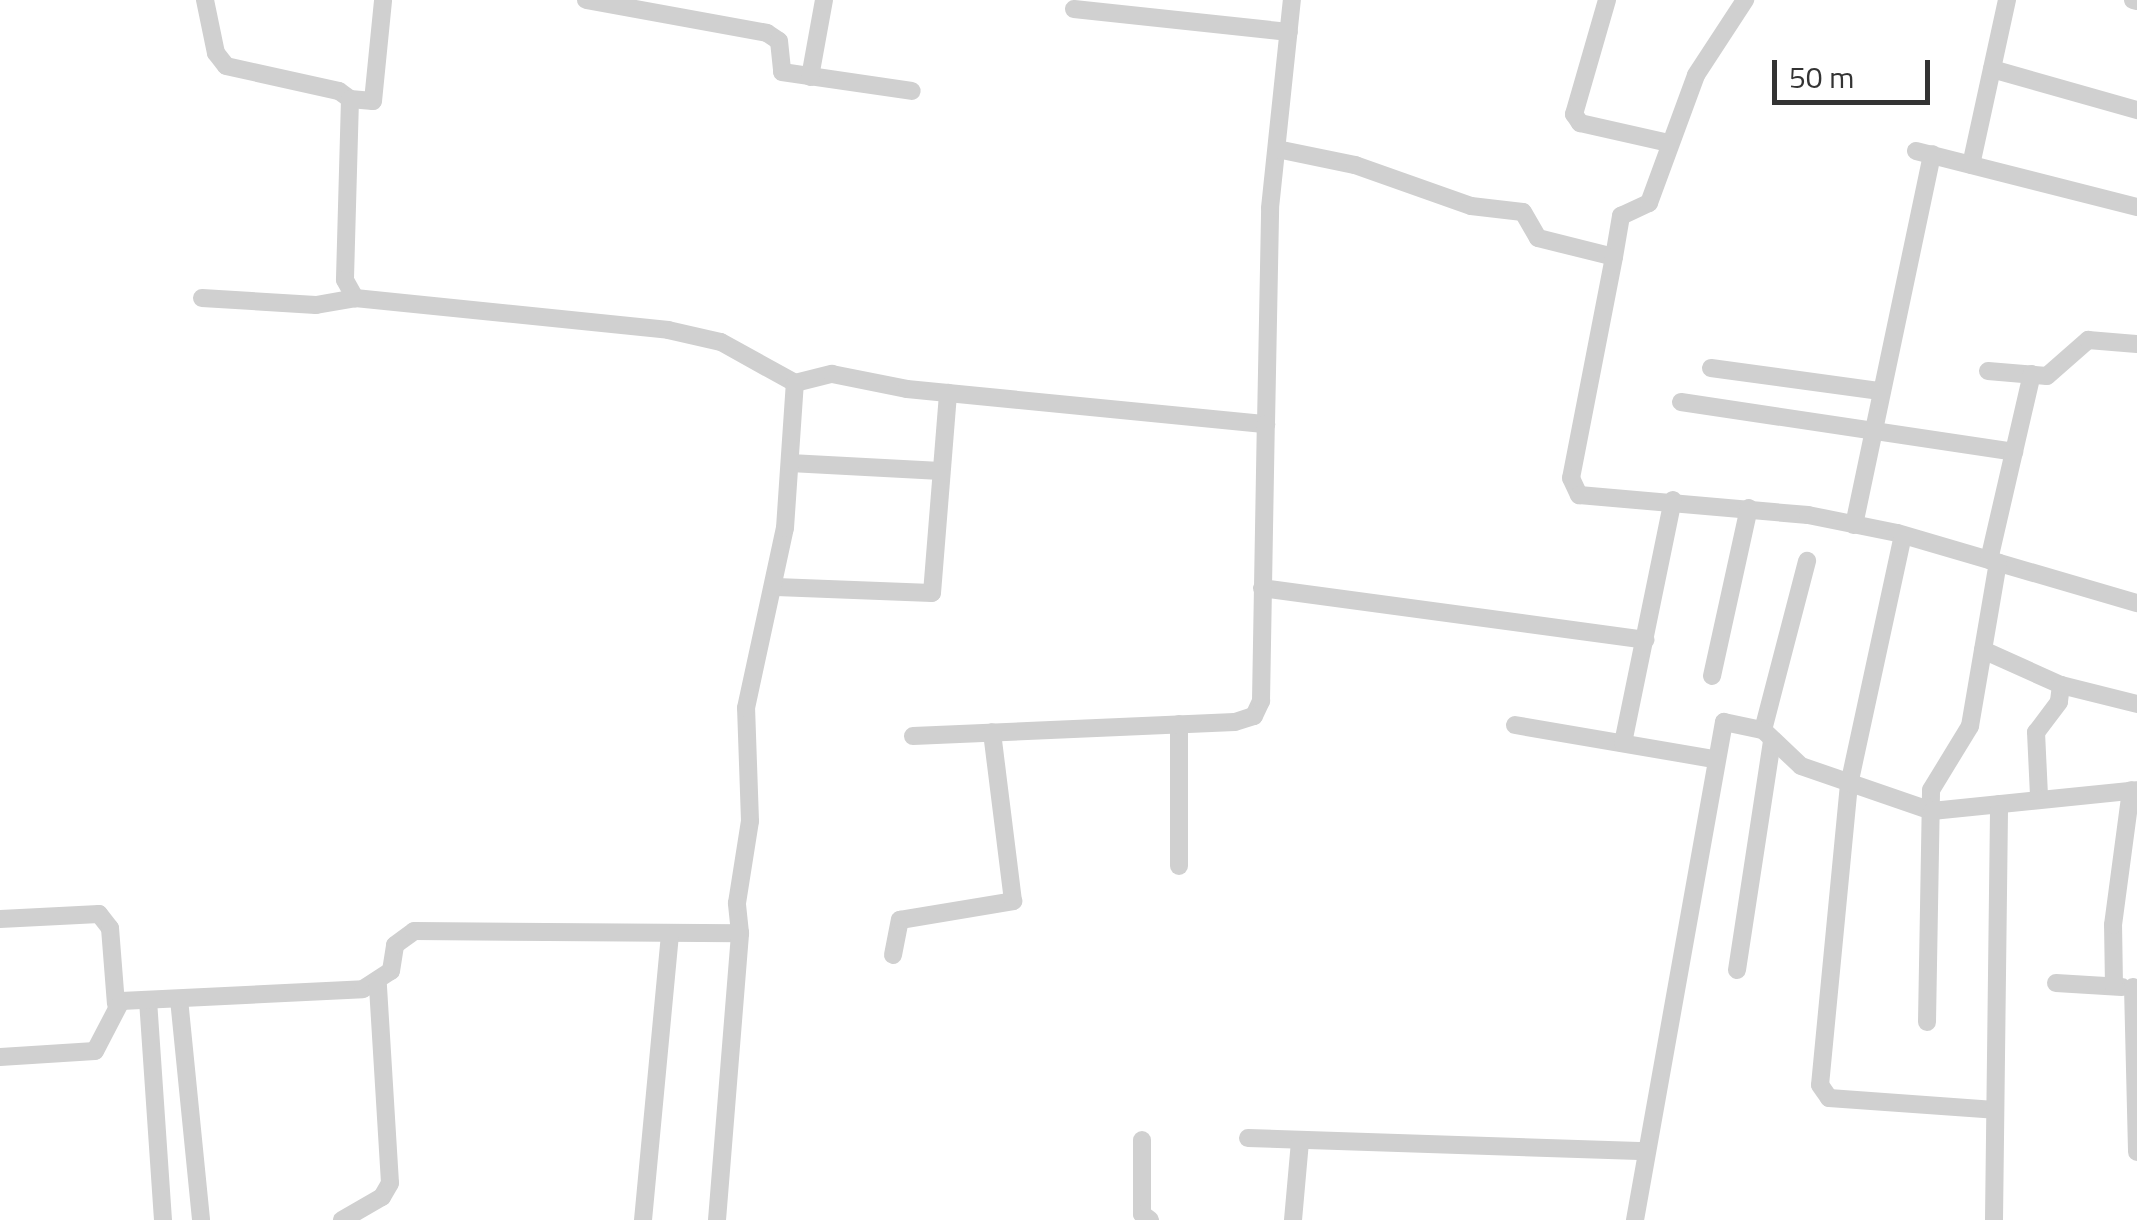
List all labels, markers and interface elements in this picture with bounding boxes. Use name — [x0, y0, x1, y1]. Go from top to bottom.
scale bar — [1777, 40, 1934, 102]
text: 50 m — [1789, 54, 1854, 100]

